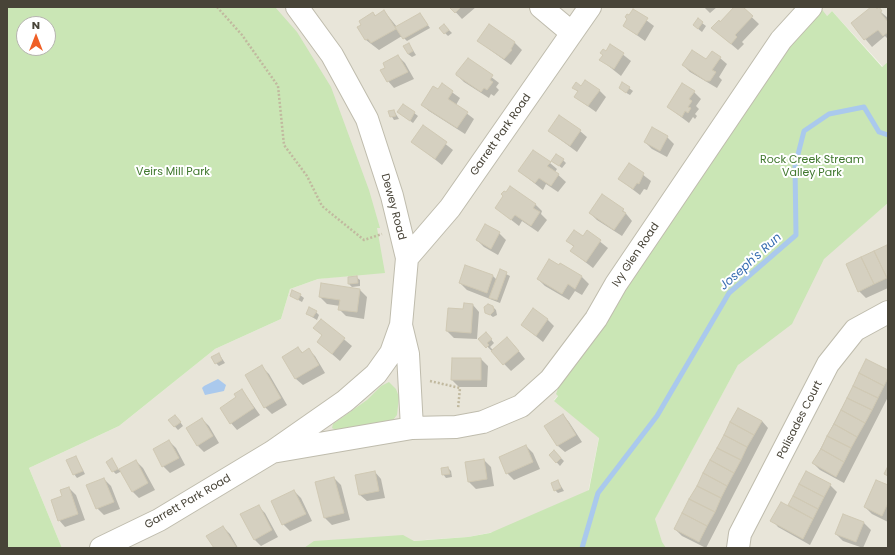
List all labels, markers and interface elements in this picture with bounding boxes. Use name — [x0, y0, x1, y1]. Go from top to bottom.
north arrow — [16, 16, 56, 56]
text: N — [32, 17, 40, 33]
street label: Garrett Park Road — [468, 91, 534, 179]
park label: Rock Creek Stream Valley Park — [760, 153, 864, 179]
park label: Veirs Mill Park — [136, 165, 210, 179]
street label: Dewey Road — [378, 172, 408, 242]
street label: Ivy Glen Road — [610, 220, 662, 290]
water label: Joseph's Run — [717, 231, 785, 293]
street label: Palisades Court — [775, 379, 825, 461]
street label: Garrett Park Road — [143, 472, 233, 532]

